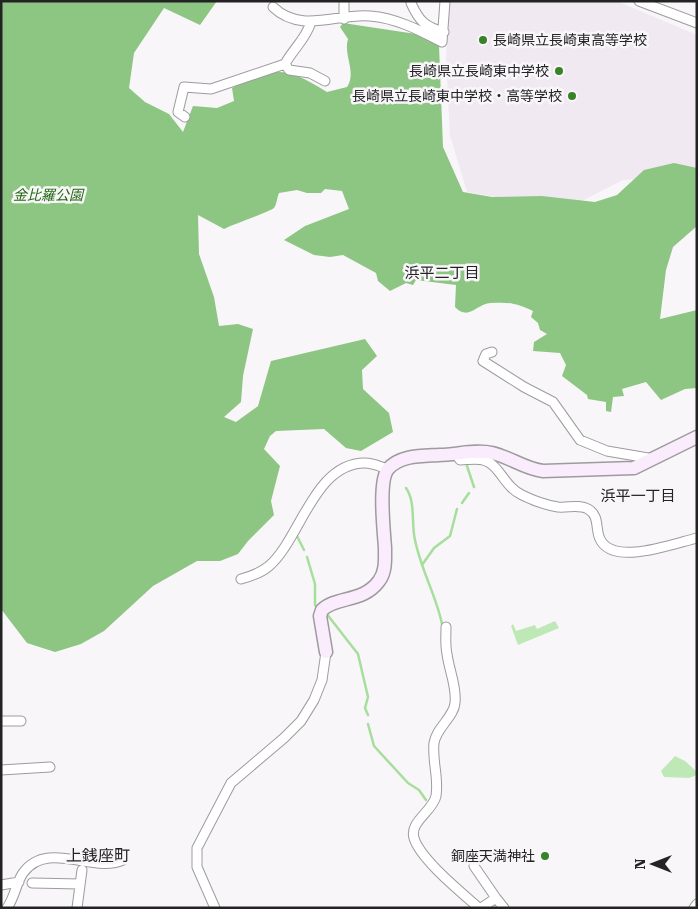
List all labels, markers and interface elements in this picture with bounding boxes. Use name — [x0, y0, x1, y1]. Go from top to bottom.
place label: 長崎県立長崎東高等学校 — [493, 32, 647, 48]
marker: 長崎県立長崎東高等学校 — [477, 34, 489, 46]
place label: 長崎県立長崎東中学校 — [409, 63, 549, 79]
marker: 長崎県立長崎東中学校 — [553, 65, 565, 77]
place label: 長崎県立長崎東中学校・高等学校 — [352, 88, 562, 104]
marker: 長崎県立長崎東中学校・高等学校 — [566, 90, 578, 102]
park label: 金比羅公園 — [13, 187, 85, 203]
district label: 浜平二丁目 — [404, 264, 480, 282]
district label: 浜平一丁目 — [600, 487, 676, 505]
north arrow — [628, 839, 678, 889]
district label: 上銭座町 — [66, 846, 130, 865]
place label: 銅座天満神社 — [451, 848, 535, 864]
marker: 銅座天満神社 — [539, 850, 551, 862]
text: N — [632, 858, 648, 869]

